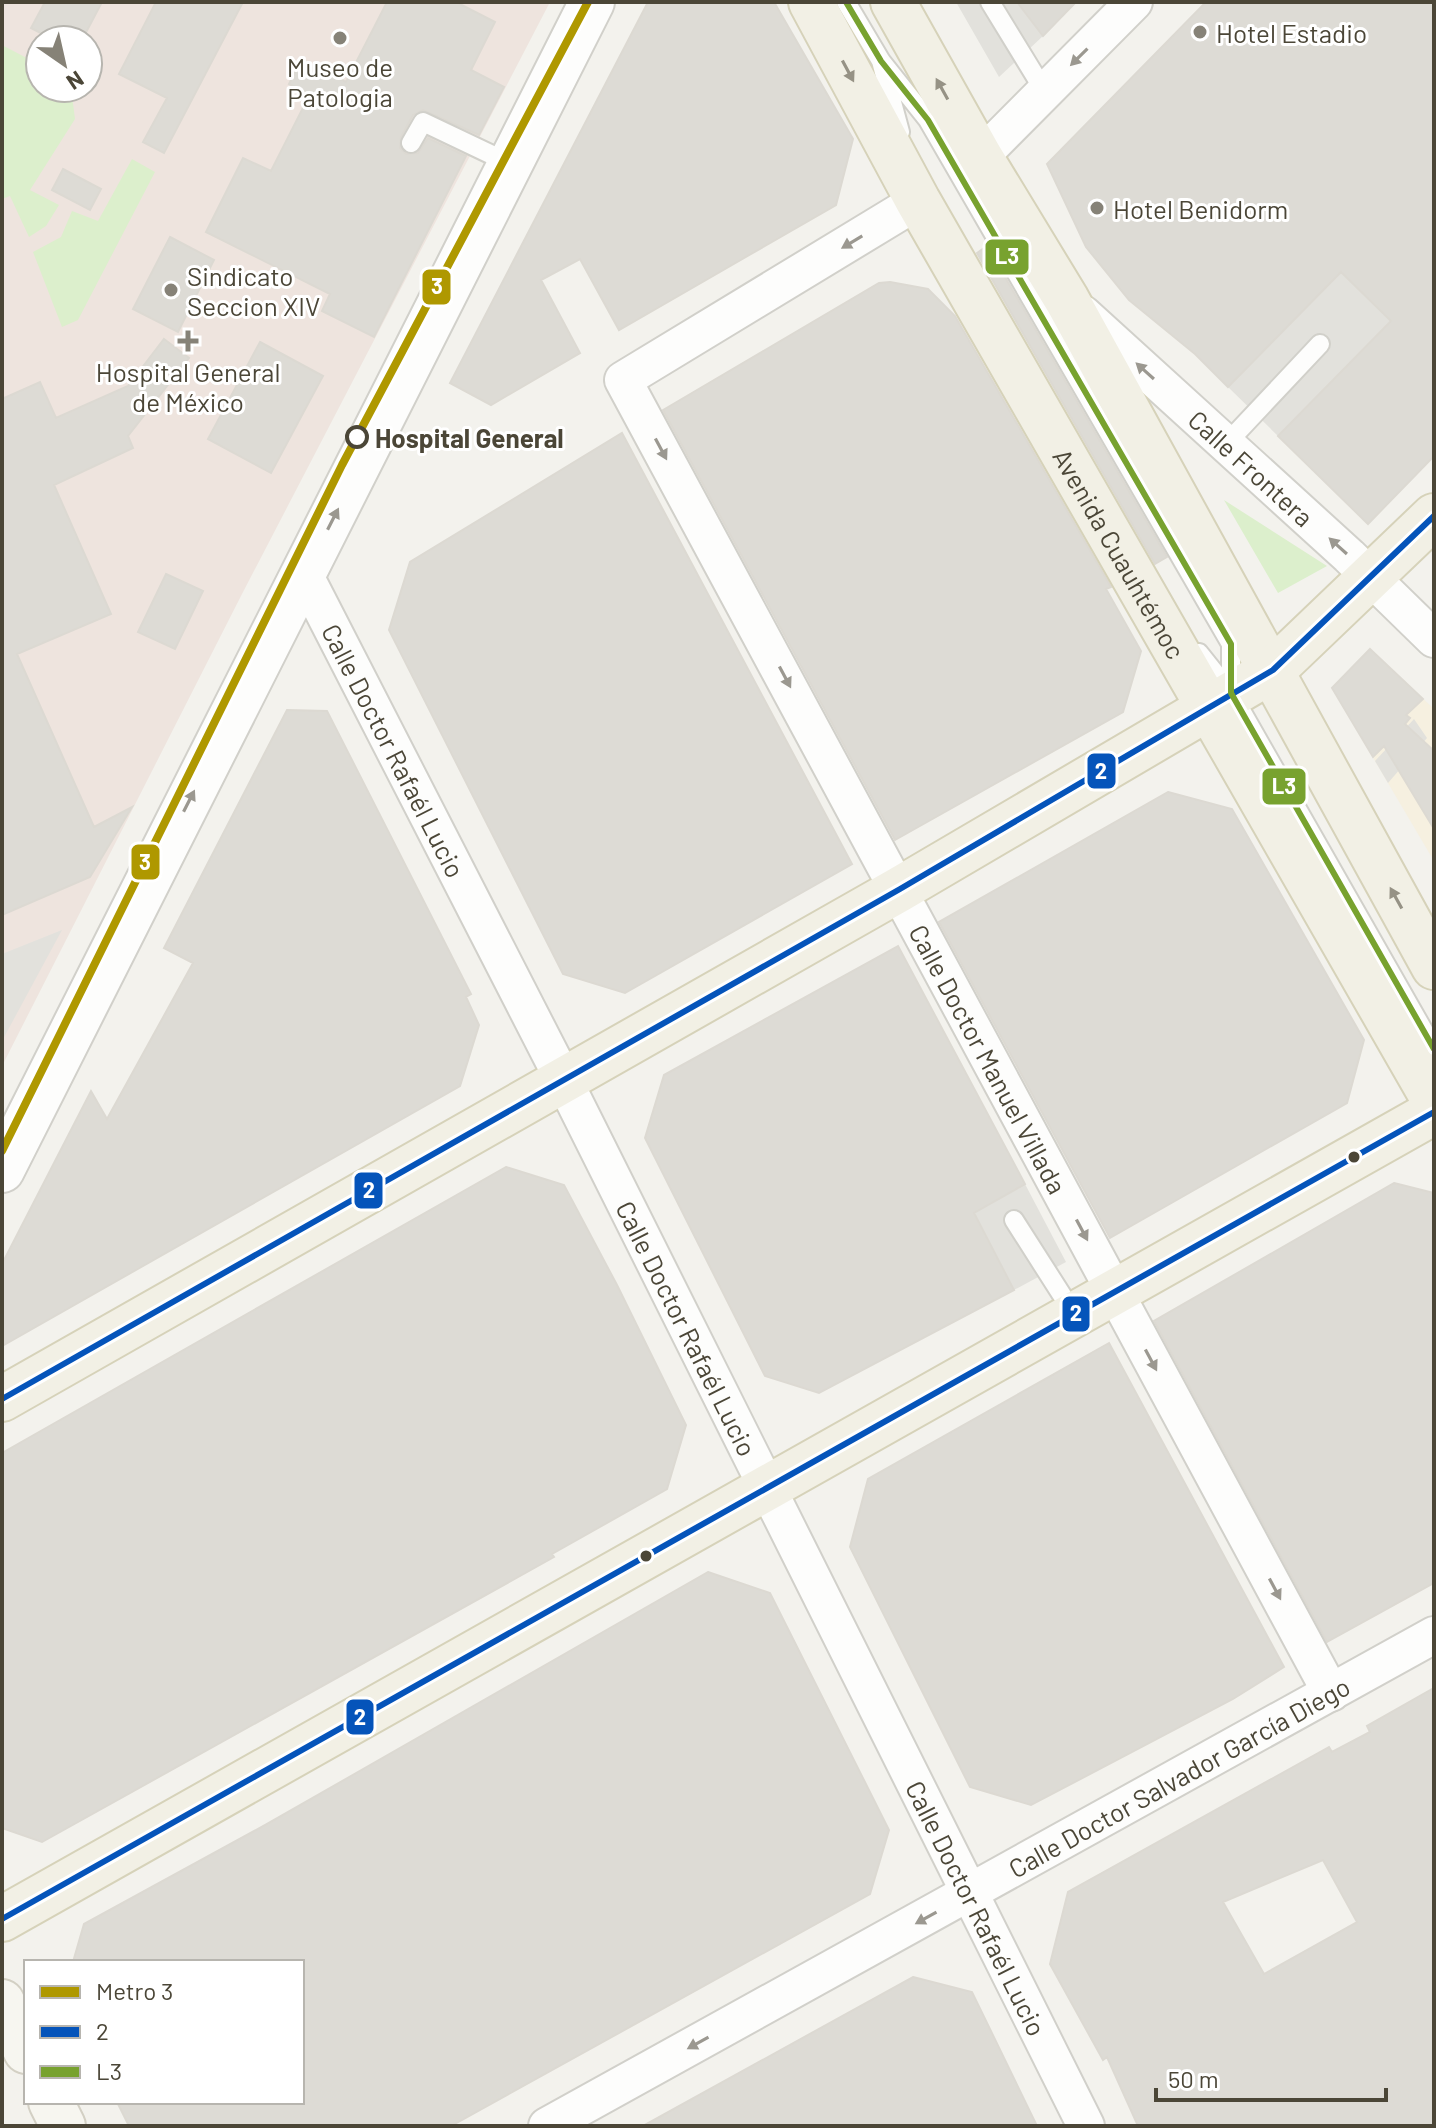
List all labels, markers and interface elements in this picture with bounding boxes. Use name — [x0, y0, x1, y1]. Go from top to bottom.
place label: Hotel Estadio — [1216, 17, 1367, 48]
marker: Hotel Estadio — [1191, 23, 1209, 41]
north arrow — [24, 24, 104, 104]
marker: Museo de Patologia — [331, 29, 349, 47]
one-way arrow — [1070, 47, 1089, 66]
place label: Museo de Patologia — [287, 51, 393, 112]
one-way arrow — [841, 59, 855, 82]
text: N — [62, 67, 89, 96]
one-way arrow — [935, 78, 949, 100]
place label: Hotel Benidorm — [1113, 193, 1288, 224]
marker: Hotel Benidorm — [1088, 199, 1106, 217]
one-way arrow — [841, 234, 863, 248]
line badge: L3 — [984, 238, 1030, 276]
text: L3 — [995, 242, 1019, 268]
place label: Sindicato Seccion XIV — [187, 260, 320, 321]
line badge: 3 — [421, 268, 452, 306]
text: 3 — [431, 272, 443, 298]
marker: Sindicato Seccion XIV — [162, 281, 180, 299]
marker: Hospital General de México — [177, 330, 199, 352]
place label: Hospital General de México — [96, 356, 280, 417]
one-way arrow — [1136, 363, 1156, 380]
street label: Calle Frontera — [1183, 403, 1320, 532]
place label: Hospital General — [375, 422, 564, 453]
marker: Hospital General — [346, 426, 368, 448]
one-way arrow — [654, 437, 667, 460]
street label: Avenida Cuauhtémoc — [1048, 443, 1193, 664]
one-way arrow — [325, 508, 339, 530]
one-way arrow — [1328, 538, 1348, 555]
street label: Calle Doctor Rafaél Lucio — [316, 618, 472, 882]
one-way arrow — [777, 666, 791, 688]
line badge: 2 — [1086, 752, 1117, 790]
text: 2 — [1095, 757, 1107, 783]
line badge: L3 — [1261, 767, 1307, 806]
text: L3 — [1272, 772, 1296, 798]
one-way arrow — [183, 789, 196, 812]
line badge: 3 — [130, 843, 161, 881]
text: 3 — [139, 848, 151, 874]
one-way arrow — [1389, 887, 1403, 910]
street label: Calle Doctor Manuel Villada — [904, 919, 1074, 1199]
unlabelled marker — [1346, 1149, 1362, 1165]
line badge: 2 — [353, 1171, 384, 1210]
text: 2 — [363, 1176, 375, 1202]
street label: Calle Doctor Rafaél Lucio — [611, 1196, 764, 1461]
one-way arrow — [1075, 1218, 1088, 1241]
line badge: 2 — [1061, 1295, 1091, 1333]
text: 2 — [1070, 1299, 1082, 1325]
one-way arrow — [1145, 1348, 1158, 1371]
unlabelled marker — [638, 1548, 654, 1564]
one-way arrow — [1268, 1577, 1282, 1600]
street label: Calle Doctor Salvador García Diego — [1003, 1670, 1355, 1883]
line badge: 2 — [345, 1698, 375, 1736]
text: 2 — [354, 1703, 366, 1729]
street label: Calle Doctor Rafaél Lucio — [900, 1775, 1054, 2040]
one-way arrow — [914, 1912, 937, 1925]
legend — [24, 1960, 304, 2104]
text: Metro 3 — [96, 1976, 173, 2005]
text: 2 — [96, 2016, 109, 2045]
one-way arrow — [686, 2037, 709, 2050]
scale bar — [1156, 2052, 1386, 2102]
text: L3 — [96, 2056, 122, 2085]
text: 50 m — [1168, 2064, 1219, 2093]

